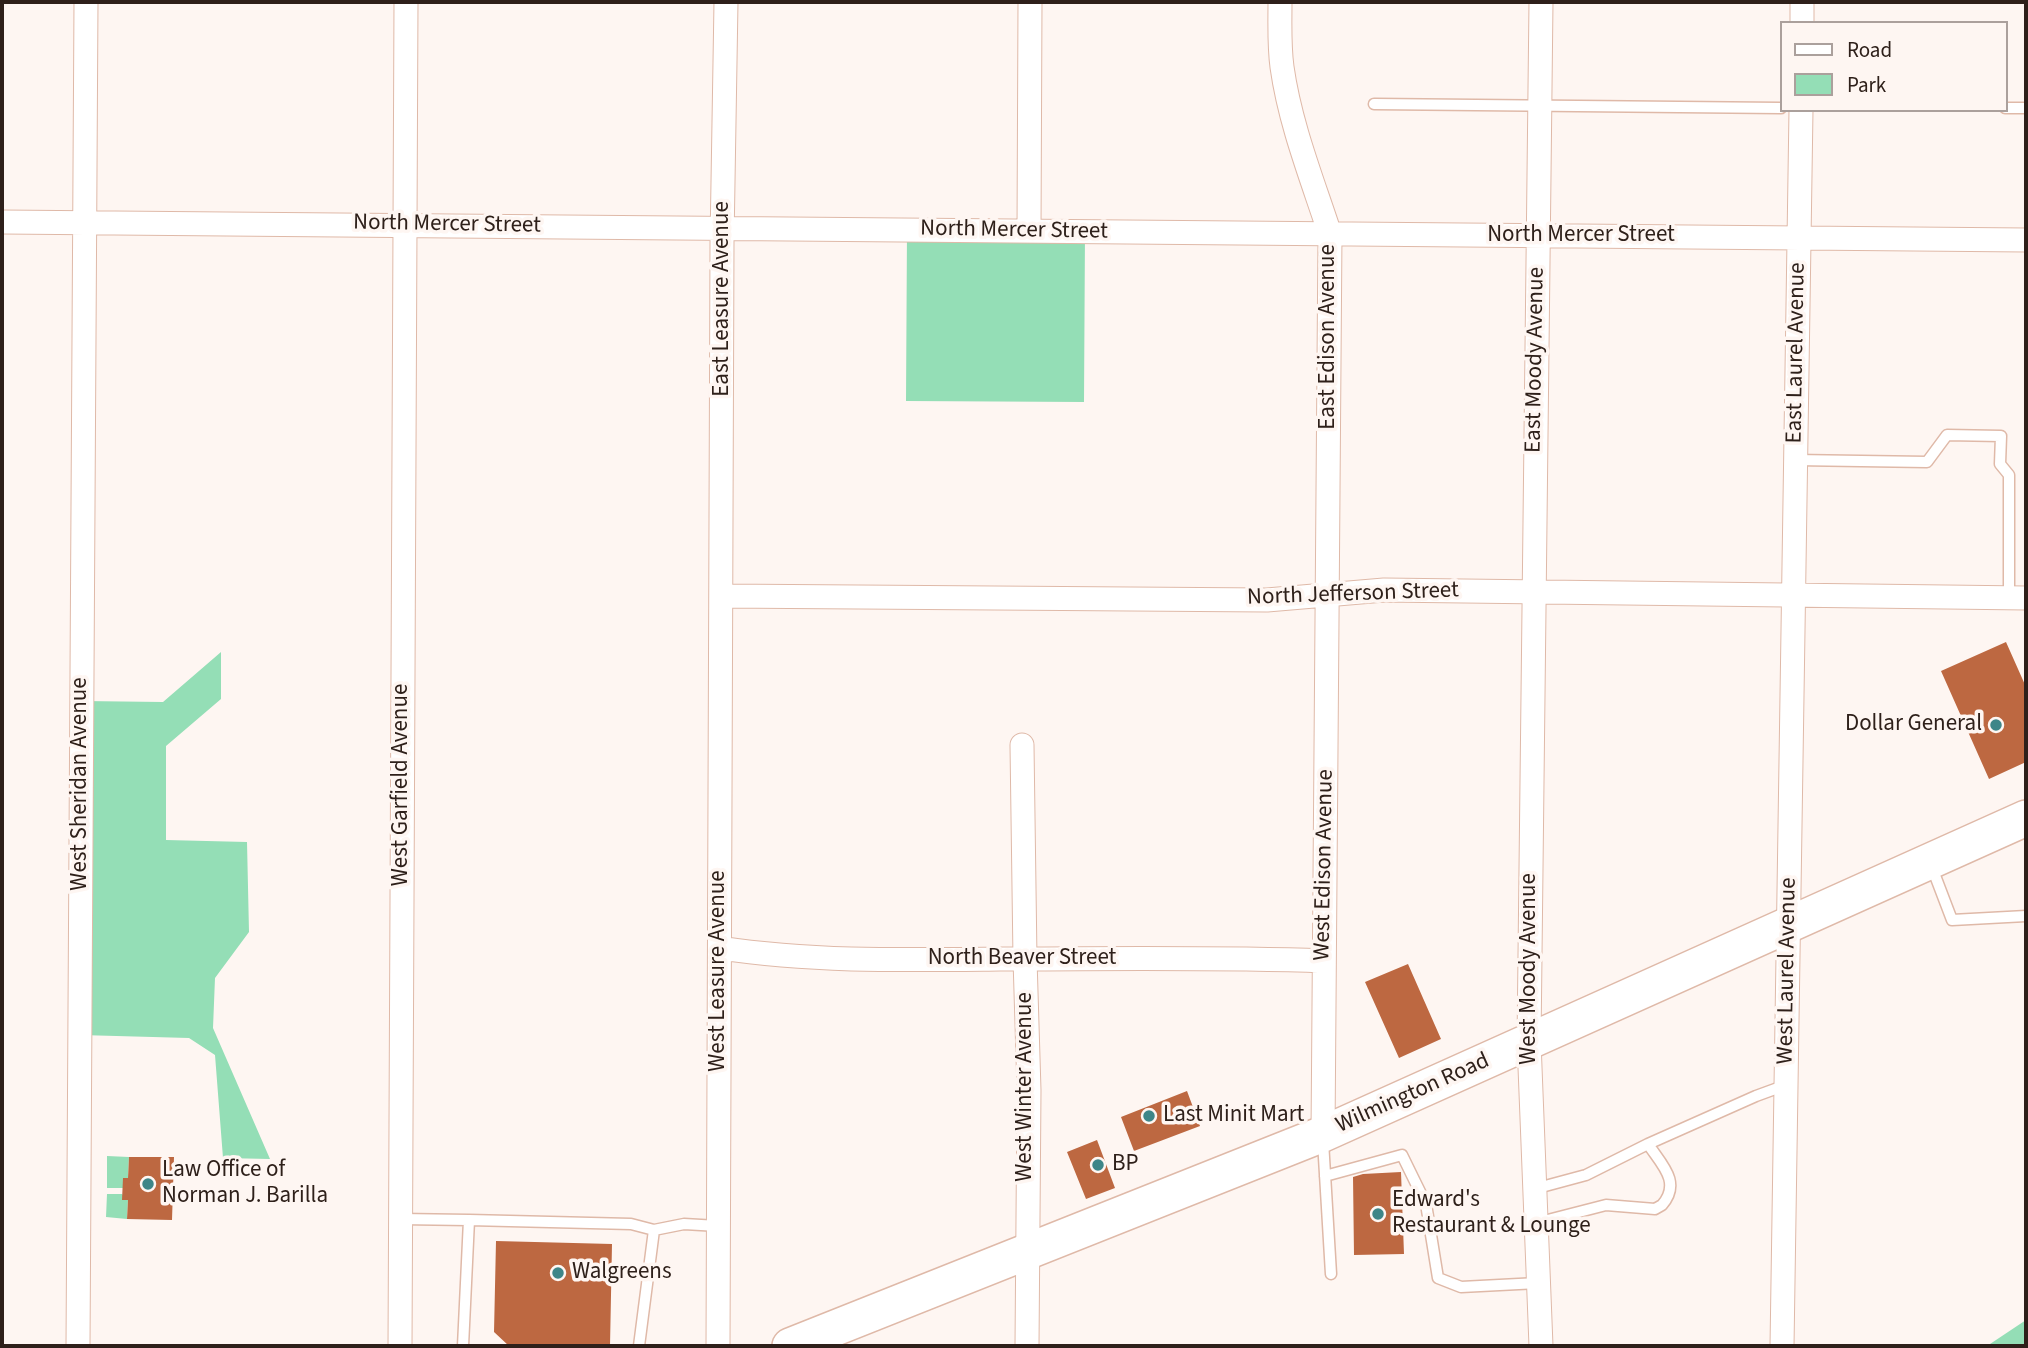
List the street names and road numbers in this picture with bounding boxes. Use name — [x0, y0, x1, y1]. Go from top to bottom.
street label: East Leasure Avenue — [709, 201, 737, 397]
street label: North Mercer Street — [353, 210, 541, 240]
street label: North Mercer Street — [920, 216, 1108, 246]
street label: North Mercer Street — [1487, 222, 1675, 250]
street label: East Edison Avenue — [1315, 244, 1343, 430]
street label: East Laurel Avenue — [1782, 262, 1812, 444]
street label: East Moody Avenue — [1521, 267, 1551, 453]
street label: North Jefferson Street — [1247, 578, 1459, 612]
street label: West Sheridan Avenue — [67, 677, 95, 891]
street label: West Garfield Avenue — [388, 684, 416, 886]
street label: West Edison Avenue — [1310, 769, 1340, 961]
street label: West Leasure Avenue — [705, 870, 733, 1072]
street label: West Moody Avenue — [1516, 873, 1544, 1065]
street label: West Laurel Avenue — [1773, 877, 1803, 1065]
street label: North Beaver Street — [928, 945, 1116, 973]
street label: West Winter Avenue — [1012, 992, 1040, 1182]
street label: Wilmington Road — [1332, 1048, 1494, 1140]

